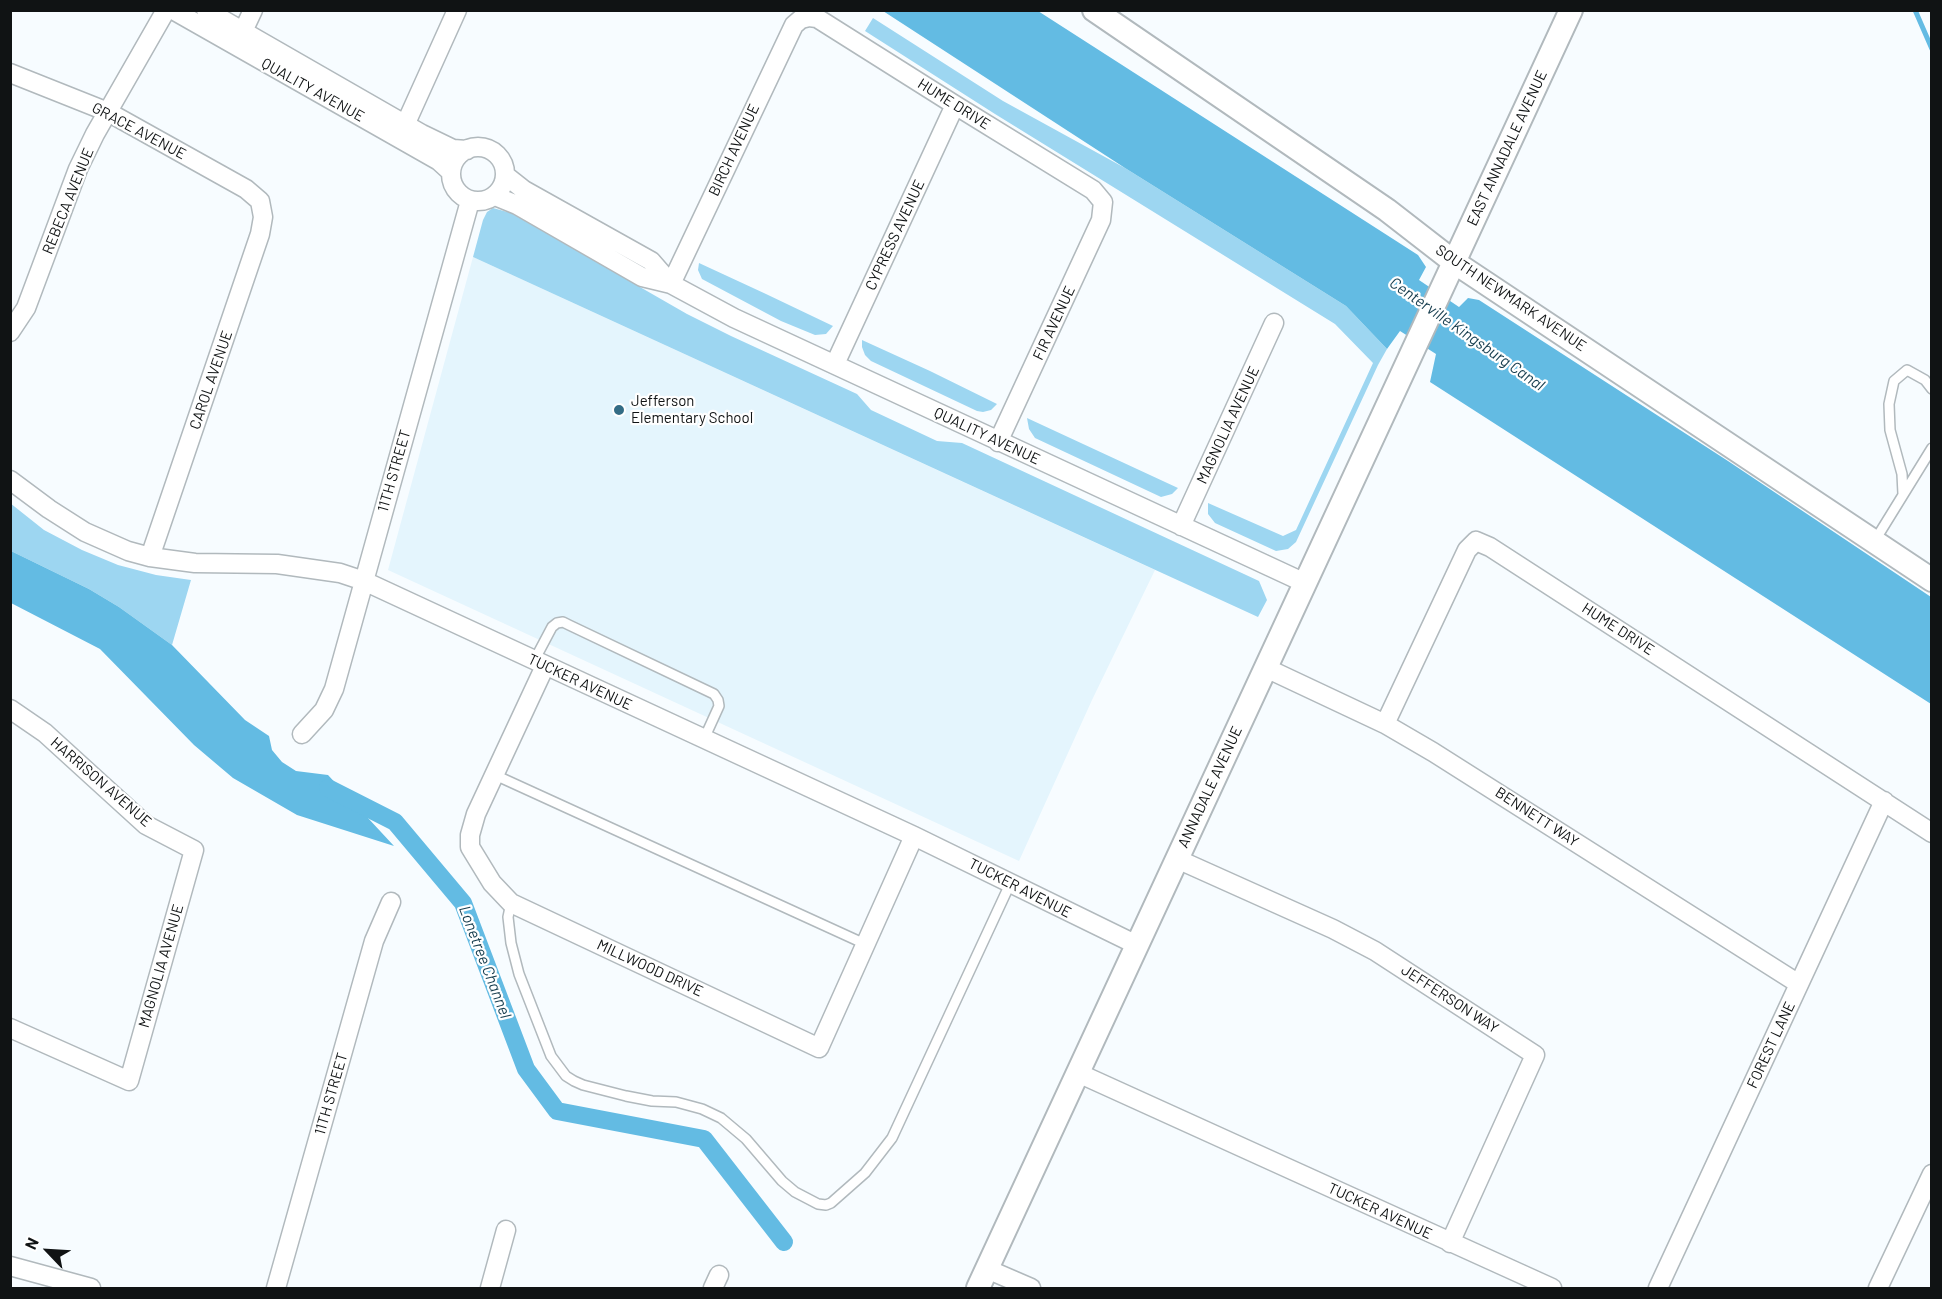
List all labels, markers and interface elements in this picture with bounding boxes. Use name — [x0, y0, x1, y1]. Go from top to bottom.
street label: QUALITY AVENUE — [258, 54, 368, 126]
street label: EAST ANNADALE AVENUE — [1463, 67, 1551, 229]
street label: HUME DRIVE — [914, 75, 994, 133]
street label: GRACE AVENUE — [89, 99, 189, 163]
street label: BIRCH AVENUE — [705, 101, 763, 199]
street label: REBECA AVENUE — [38, 145, 98, 257]
street label: CYPRESS AVENUE — [862, 177, 928, 293]
street label: SOUTH NEWMARK AVENUE — [1432, 241, 1590, 355]
water label: Centerville Kingsburg Canal — [1386, 273, 1548, 395]
street label: FIR AVENUE — [1029, 283, 1079, 363]
street label: CAROL AVENUE — [186, 328, 236, 432]
street label: MAGNOLIA AVENUE — [1193, 363, 1263, 487]
place label: Jefferson Elementary School — [631, 392, 753, 427]
marker: Jefferson Elementary School — [612, 403, 626, 417]
street label: QUALITY AVENUE — [931, 404, 1043, 468]
street label: 11TH STREET — [374, 428, 414, 514]
street label: HUME DRIVE — [1579, 599, 1657, 659]
street label: TUCKER AVENUE — [525, 650, 635, 714]
street label: ANNADALE AVENUE — [1174, 723, 1246, 851]
street label: HARRISON AVENUE — [47, 733, 155, 831]
street label: BENNETT WAY — [1492, 783, 1582, 851]
street label: TUCKER AVENUE — [966, 854, 1074, 922]
street label: MAGNOLIA AVENUE — [135, 902, 187, 1030]
water label: Lonetree Channel — [455, 903, 515, 1021]
street label: MILLWOOD DRIVE — [594, 936, 706, 1000]
street label: JEFFERSON WAY — [1398, 961, 1502, 1037]
street label: FOREST LANE — [1743, 999, 1799, 1091]
street label: 11TH STREET — [311, 1051, 351, 1137]
street label: TUCKER AVENUE — [1325, 1179, 1435, 1243]
north arrow — [18, 1221, 78, 1281]
text: N — [20, 1234, 42, 1252]

